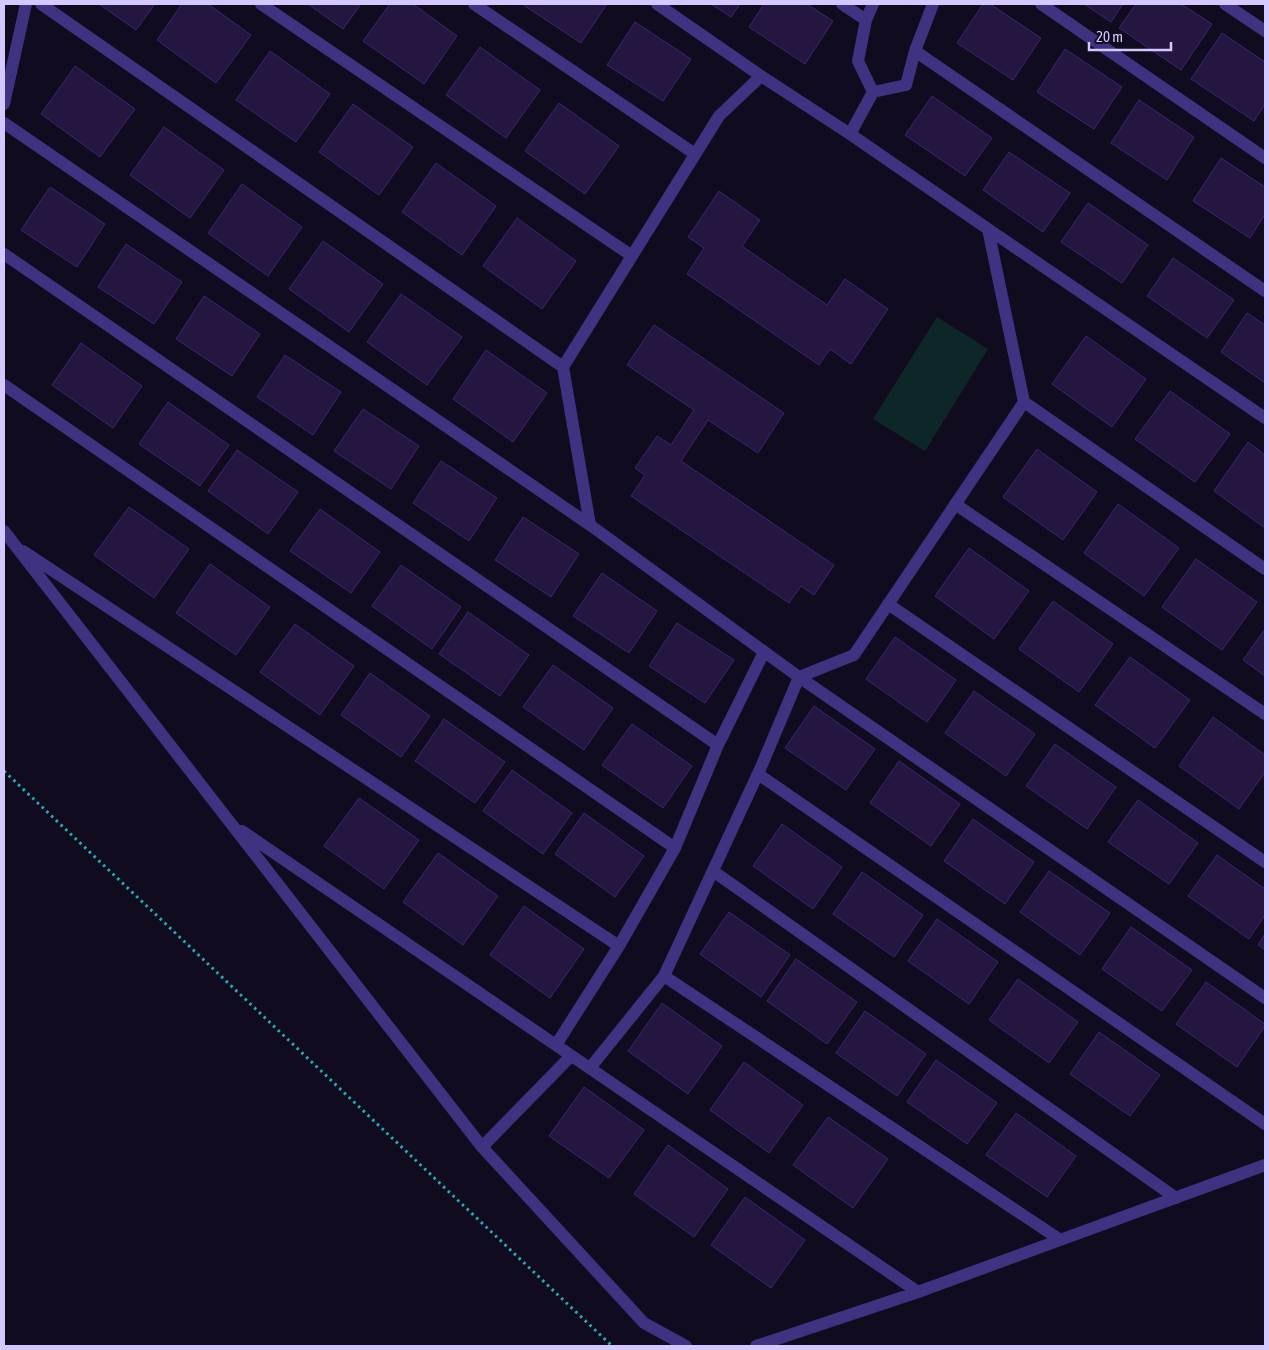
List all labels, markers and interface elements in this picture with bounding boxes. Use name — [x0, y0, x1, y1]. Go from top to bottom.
scale bar — [1089, 20, 1172, 52]
text: 20 m — [1096, 28, 1123, 45]

